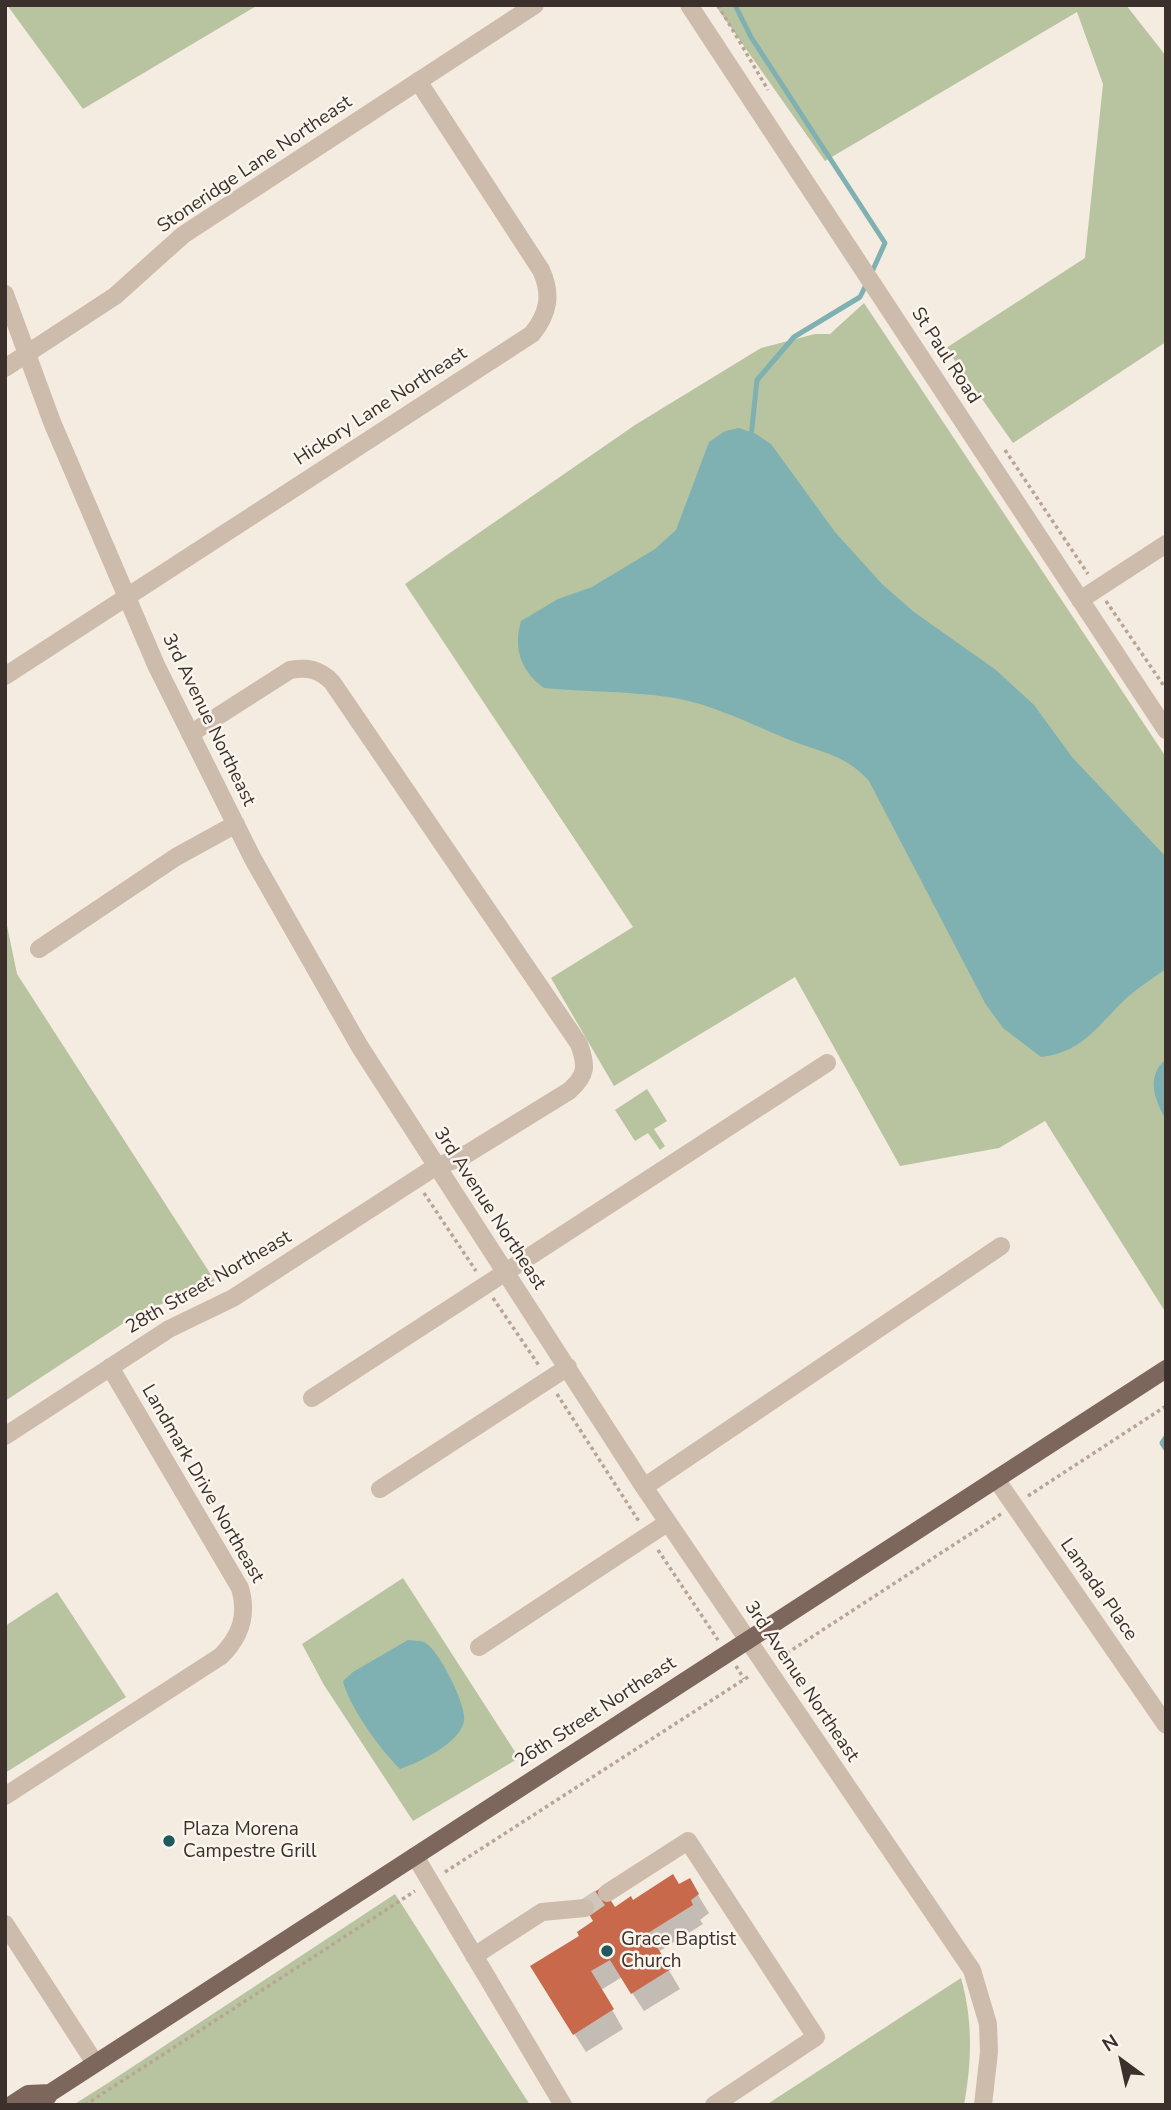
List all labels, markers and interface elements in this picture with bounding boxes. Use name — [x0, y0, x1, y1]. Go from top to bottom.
street label: Stoneridge Lane Northeast — [153, 91, 357, 239]
street label: St Paul Road — [905, 304, 985, 408]
street label: Hickory Lane Northeast — [291, 343, 471, 471]
street label: 3rd Avenue Northeast — [156, 630, 260, 810]
street label: 3rd Avenue Northeast — [428, 1124, 550, 1294]
street label: 28th Street Northeast — [122, 1226, 296, 1340]
street label: Landmark Drive Northeast — [136, 1381, 268, 1587]
street label: Lamada Place — [1054, 1535, 1142, 1645]
street label: 3rd Avenue Northeast — [739, 1597, 863, 1767]
street label: 26th Street Northeast — [511, 1652, 681, 1774]
place label: Plaza Morena Campestre Grill — [183, 1819, 317, 1863]
marker: Plaza Morena Campestre Grill — [161, 1833, 177, 1849]
place label: Grace Baptist Church — [621, 1929, 736, 1973]
marker: Grace Baptist Church — [599, 1943, 615, 1959]
north arrow — [1087, 2026, 1157, 2096]
text: N — [1098, 2029, 1124, 2058]

